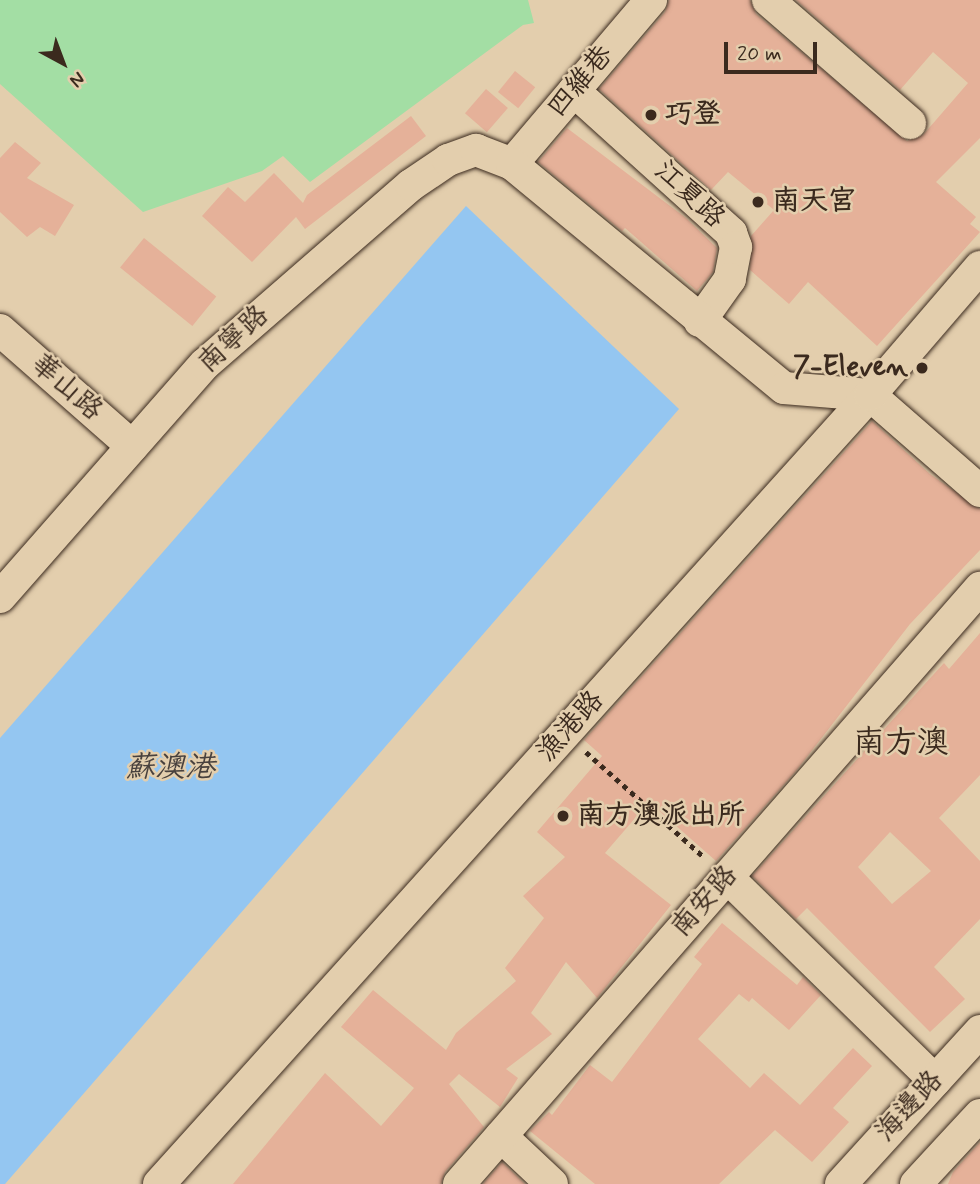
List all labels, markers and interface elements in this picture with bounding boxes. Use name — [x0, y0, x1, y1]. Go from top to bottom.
north arrow — [28, 28, 98, 98]
scale bar — [728, 28, 821, 72]
street label: 四維巷 — [541, 39, 621, 125]
text: 20 m — [737, 40, 782, 68]
text: N — [64, 66, 90, 93]
place label: 巧登 — [665, 98, 721, 132]
marker: 巧登 — [643, 107, 659, 123]
street label: 江夏路 — [647, 154, 731, 236]
place label: 南天宮 — [772, 185, 856, 219]
marker: 南天宮 — [750, 194, 766, 210]
street label: 南寧路 — [192, 299, 276, 381]
street label: 華山路 — [23, 348, 109, 428]
place label: 7-Eleven — [793, 351, 908, 385]
marker: 7-Eleven — [914, 360, 930, 376]
street label: 漁港路 — [530, 685, 612, 769]
district label: 南方澳 — [853, 724, 949, 762]
water label: 蘇澳港 — [125, 750, 215, 786]
place label: 南方澳派出所 — [577, 799, 745, 833]
marker: 南方澳派出所 — [555, 808, 571, 824]
street label: 南安路 — [665, 859, 745, 945]
street label: 海邊路 — [869, 1065, 951, 1149]

